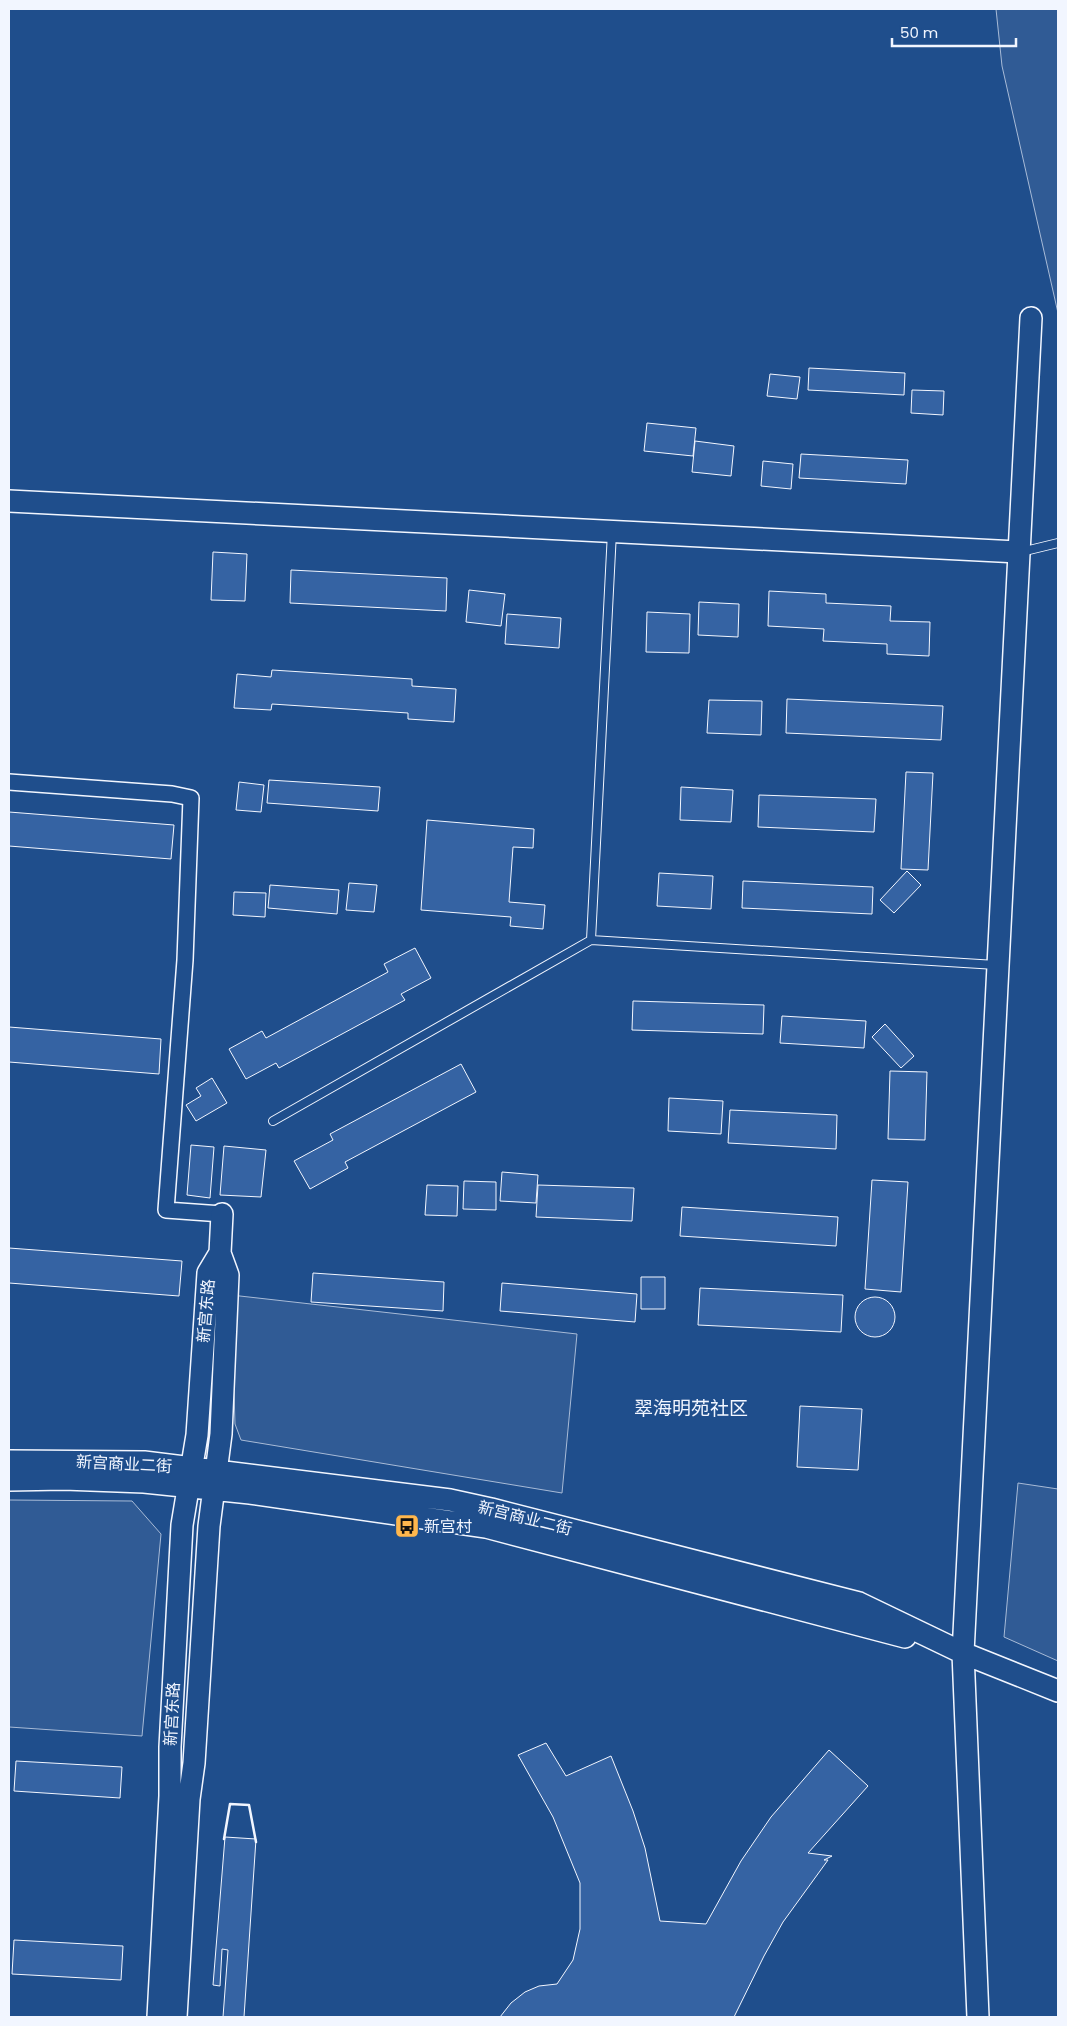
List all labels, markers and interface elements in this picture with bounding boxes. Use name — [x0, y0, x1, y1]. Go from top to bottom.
scale bar — [892, 15, 1016, 47]
text: 50 m — [900, 22, 938, 43]
street label: 新宫东路 — [192, 1278, 220, 1344]
district label: 翠海明苑社区 — [634, 1395, 748, 1422]
street label: 新宫商业二街 — [75, 1450, 173, 1478]
street label: 新宫商业二街 — [476, 1495, 574, 1541]
bus stop icon: 新宫村 — [394, 1513, 420, 1539]
place label: 新宫村 — [424, 1515, 472, 1538]
street label: 新宫东路 — [159, 1681, 185, 1747]

